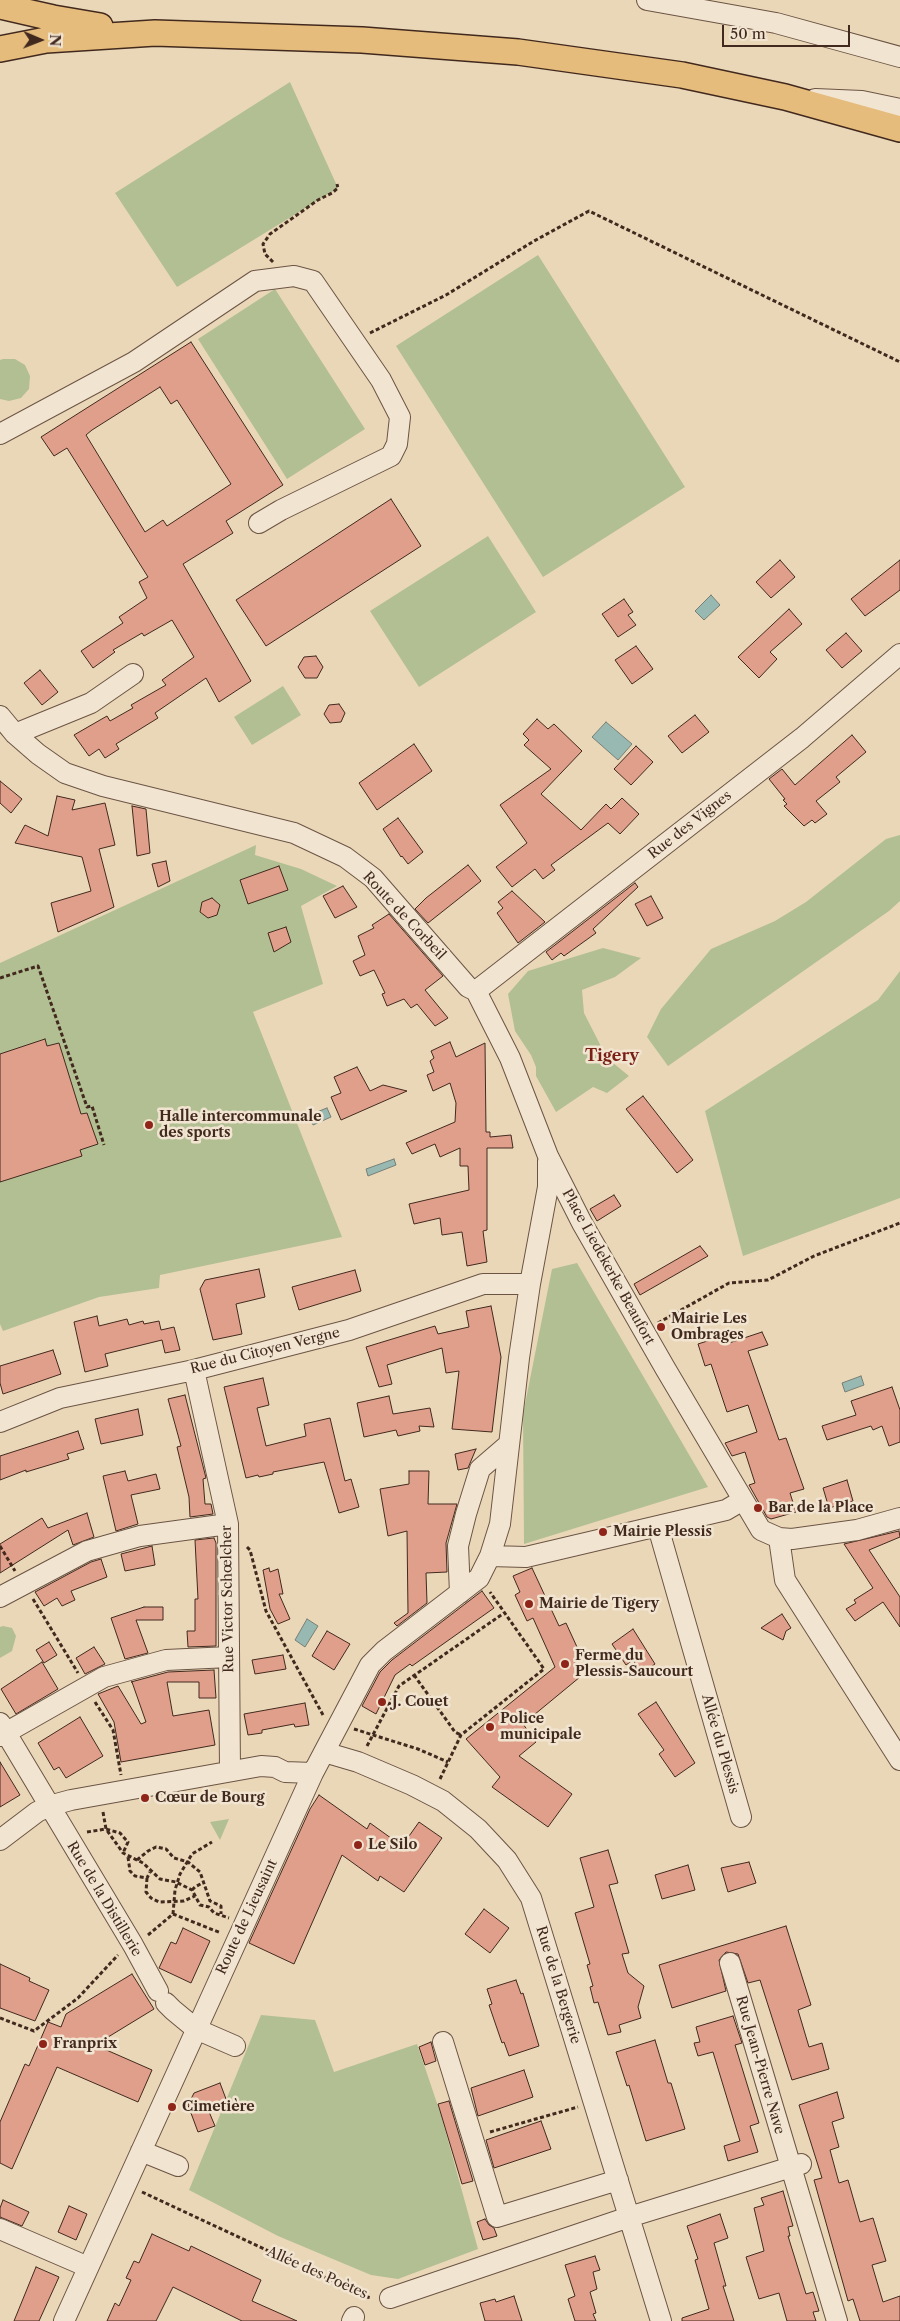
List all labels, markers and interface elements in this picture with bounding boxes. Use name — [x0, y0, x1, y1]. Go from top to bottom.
north arrow — [15, 15, 65, 65]
scale bar — [725, 15, 852, 47]
text: 50 m — [730, 24, 766, 43]
text: N — [46, 34, 64, 46]
street label: Rue des Vignes — [645, 787, 735, 863]
street label: Route de Corbeil — [359, 869, 449, 963]
district label: Tigery — [585, 1046, 639, 1066]
place label: Halle intercommunale des sports — [159, 1109, 321, 1142]
marker: Halle intercommunale des sports — [143, 1119, 155, 1131]
street label: Place Liedekerke Beaufort — [558, 1186, 658, 1348]
place label: Mairie Les Ombrages — [671, 1311, 747, 1344]
marker: Mairie Les Ombrages — [655, 1321, 667, 1333]
street label: Rue du Citoyen Vergne — [188, 1324, 342, 1378]
place label: Bar de la Place — [768, 1500, 873, 1516]
marker: Bar de la Place — [752, 1502, 764, 1514]
place label: Mairie Plessis — [613, 1524, 712, 1540]
street label: Rue Victor Schœlcher — [218, 1525, 238, 1673]
marker: Mairie Plessis — [597, 1526, 609, 1538]
place label: Mairie de Tigery — [539, 1596, 659, 1612]
marker: Mairie de Tigery — [523, 1598, 535, 1610]
place label: Ferme du Plessis-Saucourt — [575, 1648, 693, 1680]
marker: Ferme du Plessis-Saucourt — [559, 1658, 571, 1670]
street label: Allée du Plessis — [698, 1692, 742, 1796]
place label: J. Couet — [392, 1694, 448, 1710]
marker: J. Couet — [376, 1696, 388, 1708]
place label: Police municipale — [500, 1711, 581, 1744]
marker: Police municipale — [484, 1721, 496, 1733]
place label: Cœur de Bourg — [155, 1790, 264, 1806]
marker: Cœur de Bourg — [139, 1792, 151, 1804]
place label: Le Silo — [368, 1837, 417, 1853]
street label: Rue de la Distillerie — [63, 1839, 145, 1959]
marker: Le Silo — [352, 1839, 364, 1851]
street label: Route de Lieusaint — [213, 1857, 281, 1977]
street label: Rue de la Bergerie — [532, 1924, 584, 2046]
street label: Rue Jean-Pierre Nave — [732, 1994, 788, 2136]
place label: Franprix — [53, 2036, 117, 2052]
marker: Franprix — [37, 2038, 49, 2050]
place label: Cimetière — [182, 2099, 255, 2115]
marker: Cimetière — [166, 2101, 178, 2113]
street label: Allée des Poètes — [264, 2243, 370, 2303]

